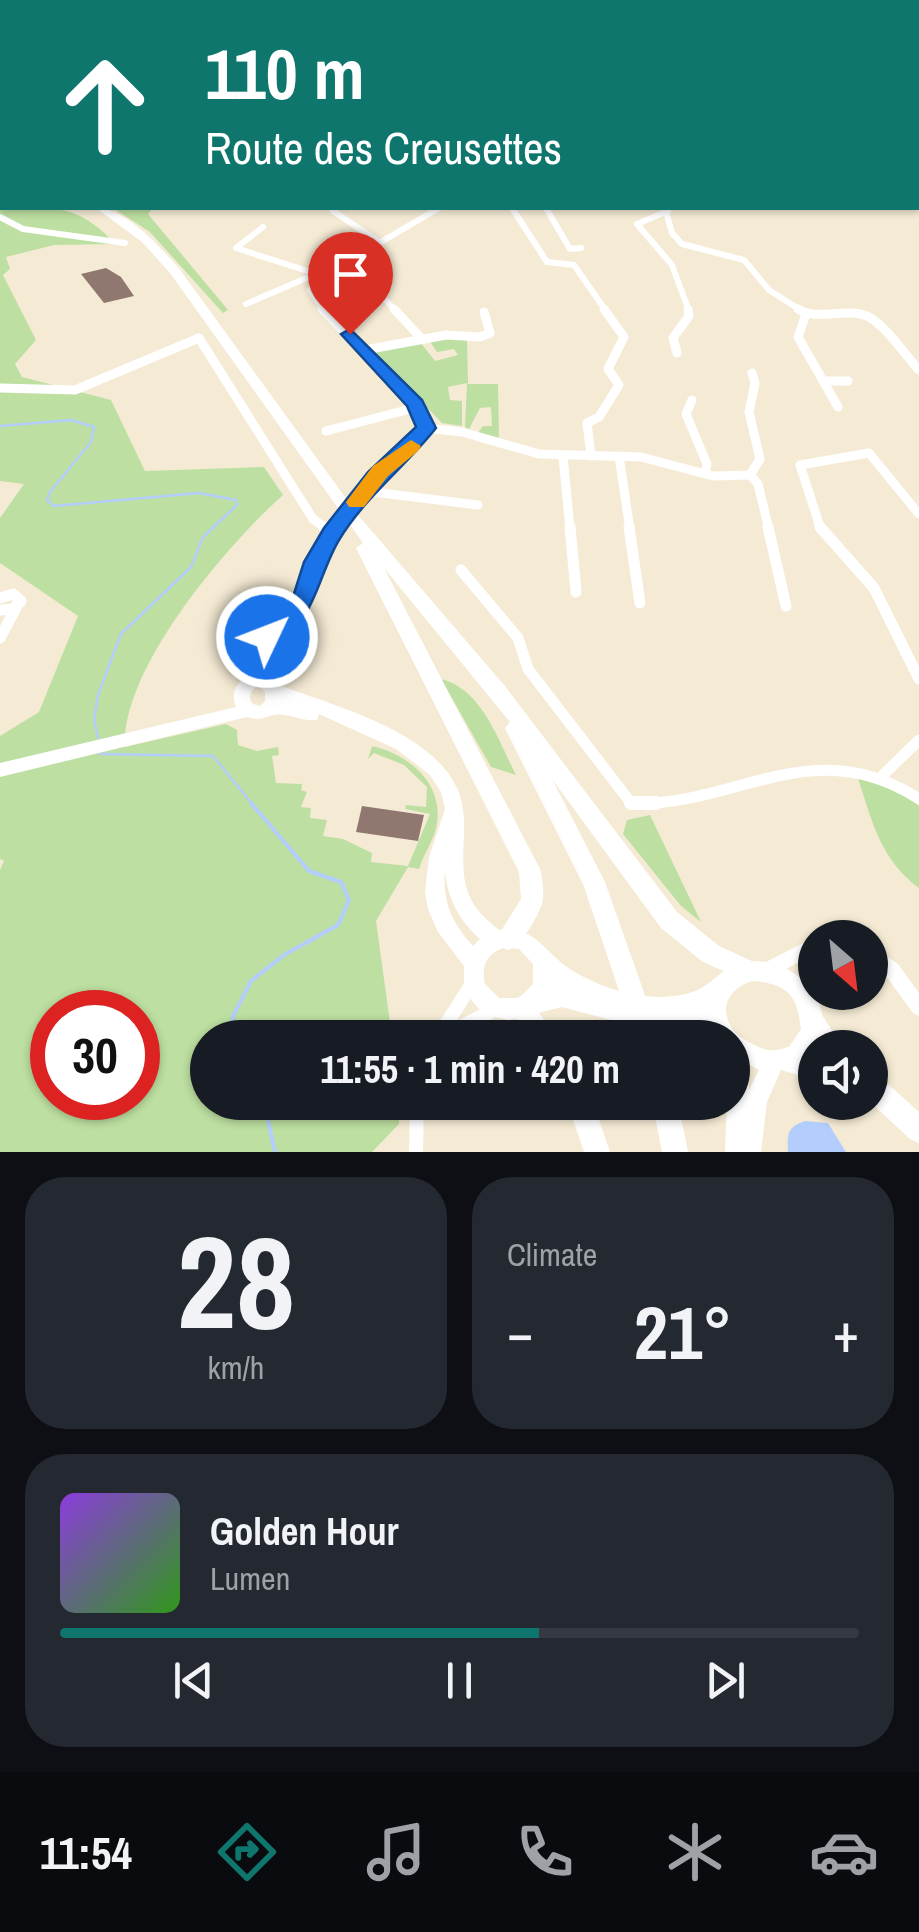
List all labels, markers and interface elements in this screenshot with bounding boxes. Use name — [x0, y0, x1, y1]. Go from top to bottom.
text: 110 m — [205, 27, 365, 121]
icon: ahead — [40, 40, 170, 170]
text: Route des Creusettes — [205, 117, 562, 178]
pin — [308, 232, 393, 335]
icon: arrive — [323, 247, 378, 302]
position arrow — [215, 585, 319, 689]
north arrow — [798, 920, 888, 1010]
map controls — [798, 920, 888, 1120]
speed limit sign: 30 — [30, 990, 160, 1120]
button: sound — [798, 1030, 888, 1120]
text: 11:55 · 1 min · 420 m — [320, 1044, 620, 1095]
text: 28 — [177, 1193, 295, 1369]
text: Climate — [507, 1233, 597, 1276]
text: 21° — [634, 1281, 732, 1382]
text: − — [507, 1295, 533, 1369]
text: + — [833, 1295, 859, 1369]
text: km/h — [208, 1346, 264, 1389]
text: Golden Hour — [210, 1506, 399, 1557]
text: Lumen — [210, 1557, 290, 1600]
icon: previous — [166, 1653, 221, 1708]
icon: pause — [432, 1653, 487, 1708]
icon: next — [698, 1653, 753, 1708]
icon: directions — [212, 1817, 282, 1887]
icon: music — [361, 1817, 431, 1887]
icon: phone — [510, 1817, 580, 1887]
icon: climate — [660, 1817, 730, 1887]
icon: car — [809, 1817, 879, 1887]
text: 11:54 — [40, 1822, 132, 1883]

